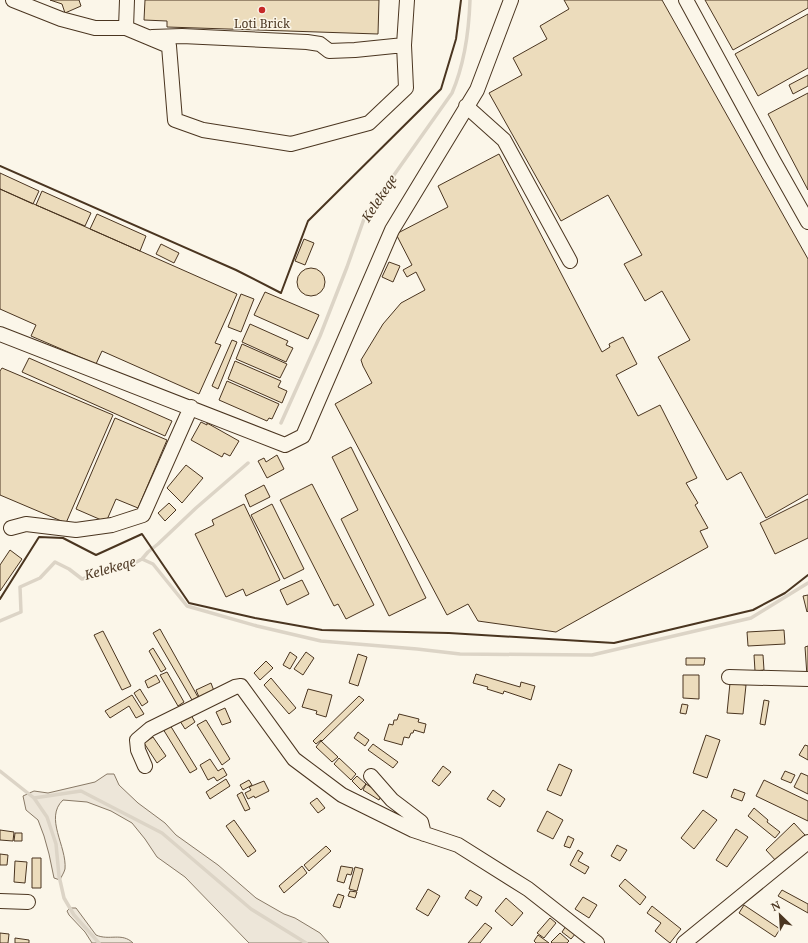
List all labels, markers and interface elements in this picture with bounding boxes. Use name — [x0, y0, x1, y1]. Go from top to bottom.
marker: Loti Brick — [257, 5, 267, 15]
place label: Loti Brick — [234, 15, 291, 32]
water label: Kelekeqe — [357, 170, 401, 226]
water label: Kelekeqe — [81, 552, 138, 584]
north arrow — [760, 895, 800, 935]
text: N — [768, 897, 783, 914]

